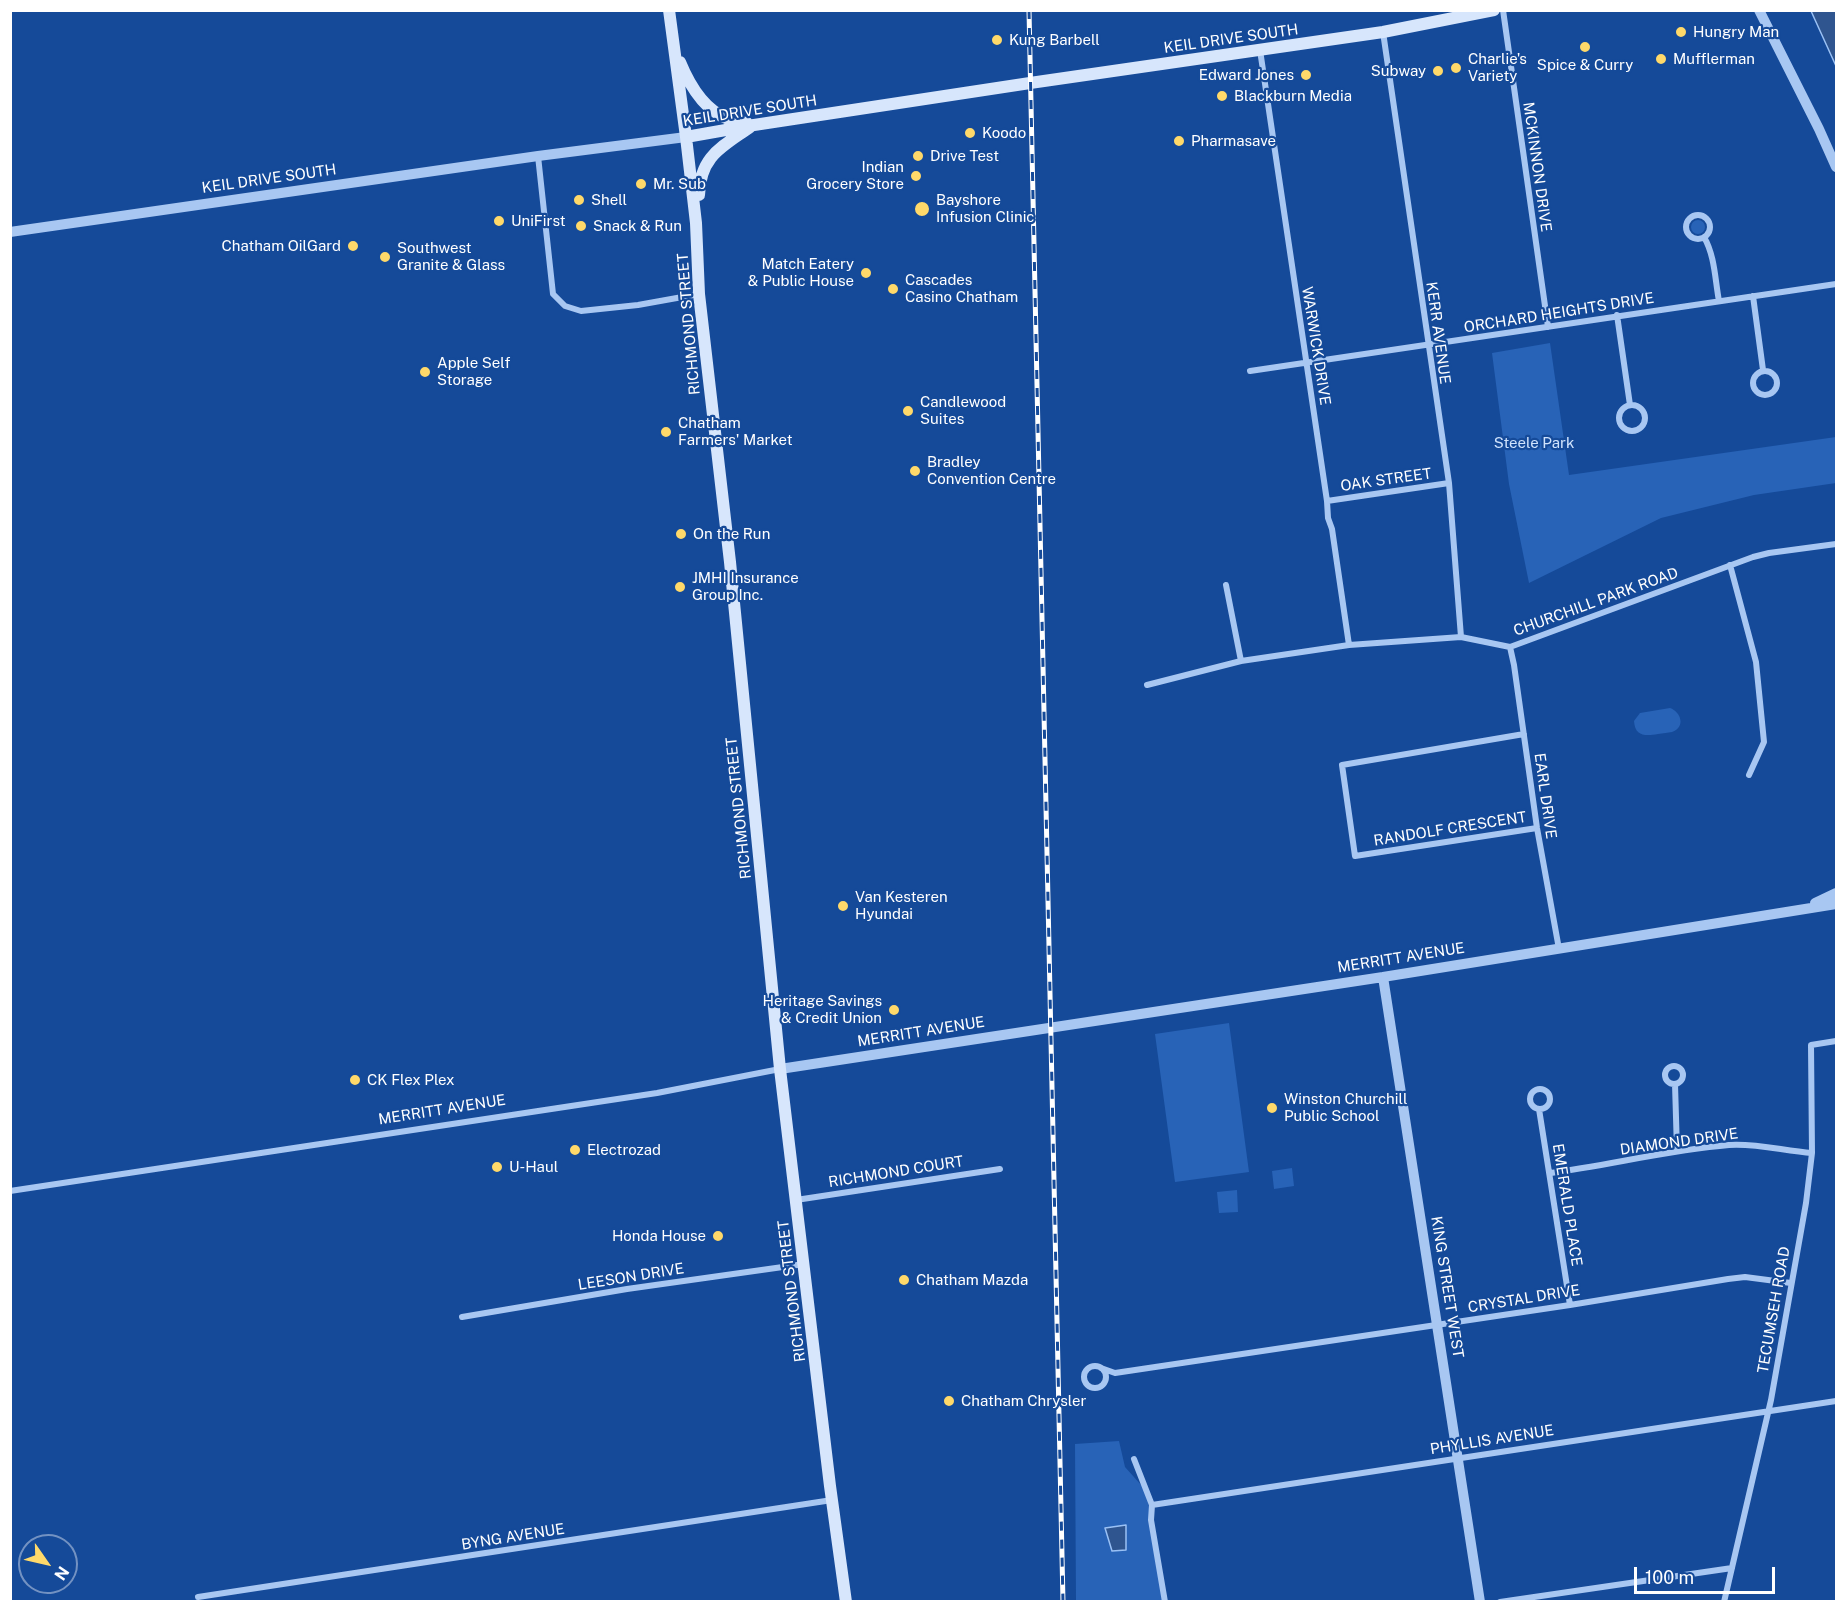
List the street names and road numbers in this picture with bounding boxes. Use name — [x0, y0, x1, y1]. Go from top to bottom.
street label: KEIL DRIVE SOUTH — [1163, 21, 1299, 57]
street label: KEIL DRIVE SOUTH — [682, 92, 818, 130]
street label: MCKINNON DRIVE — [1519, 101, 1555, 233]
street label: KEIL DRIVE SOUTH — [201, 161, 337, 197]
street label: RICHMOND STREET — [674, 252, 704, 396]
street label: KERR AVENUE — [1422, 281, 1454, 385]
street label: WARWICK DRIVE — [1298, 285, 1334, 407]
street label: ORCHARD HEIGHTS DRIVE — [1463, 289, 1655, 337]
street label: OAK STREET — [1339, 465, 1433, 495]
street label: CHURCHILL PARK ROAD — [1511, 564, 1681, 640]
street label: RICHMOND STREET — [723, 736, 755, 880]
street label: EARL DRIVE — [1530, 752, 1560, 840]
street label: RANDOLF CRESCENT — [1372, 808, 1528, 850]
street label: MERRITT AVENUE — [1336, 939, 1466, 977]
street label: MERRITT AVENUE — [856, 1013, 986, 1051]
street label: MERRITT AVENUE — [377, 1091, 507, 1129]
street label: DIAMOND DRIVE — [1619, 1125, 1739, 1159]
street label: EMERALD PLACE — [1548, 1142, 1586, 1268]
street label: RICHMOND COURT — [827, 1152, 965, 1192]
street label: KING STREET WEST — [1427, 1215, 1467, 1359]
street label: RICHMOND STREET — [774, 1219, 810, 1363]
street label: TECUMSEH ROAD — [1754, 1245, 1794, 1375]
street label: LEESON DRIVE — [577, 1260, 685, 1294]
street label: CRYSTAL DRIVE — [1467, 1281, 1581, 1317]
street label: PHYLLIS AVENUE — [1429, 1421, 1555, 1459]
street label: BYNG AVENUE — [460, 1520, 566, 1554]

